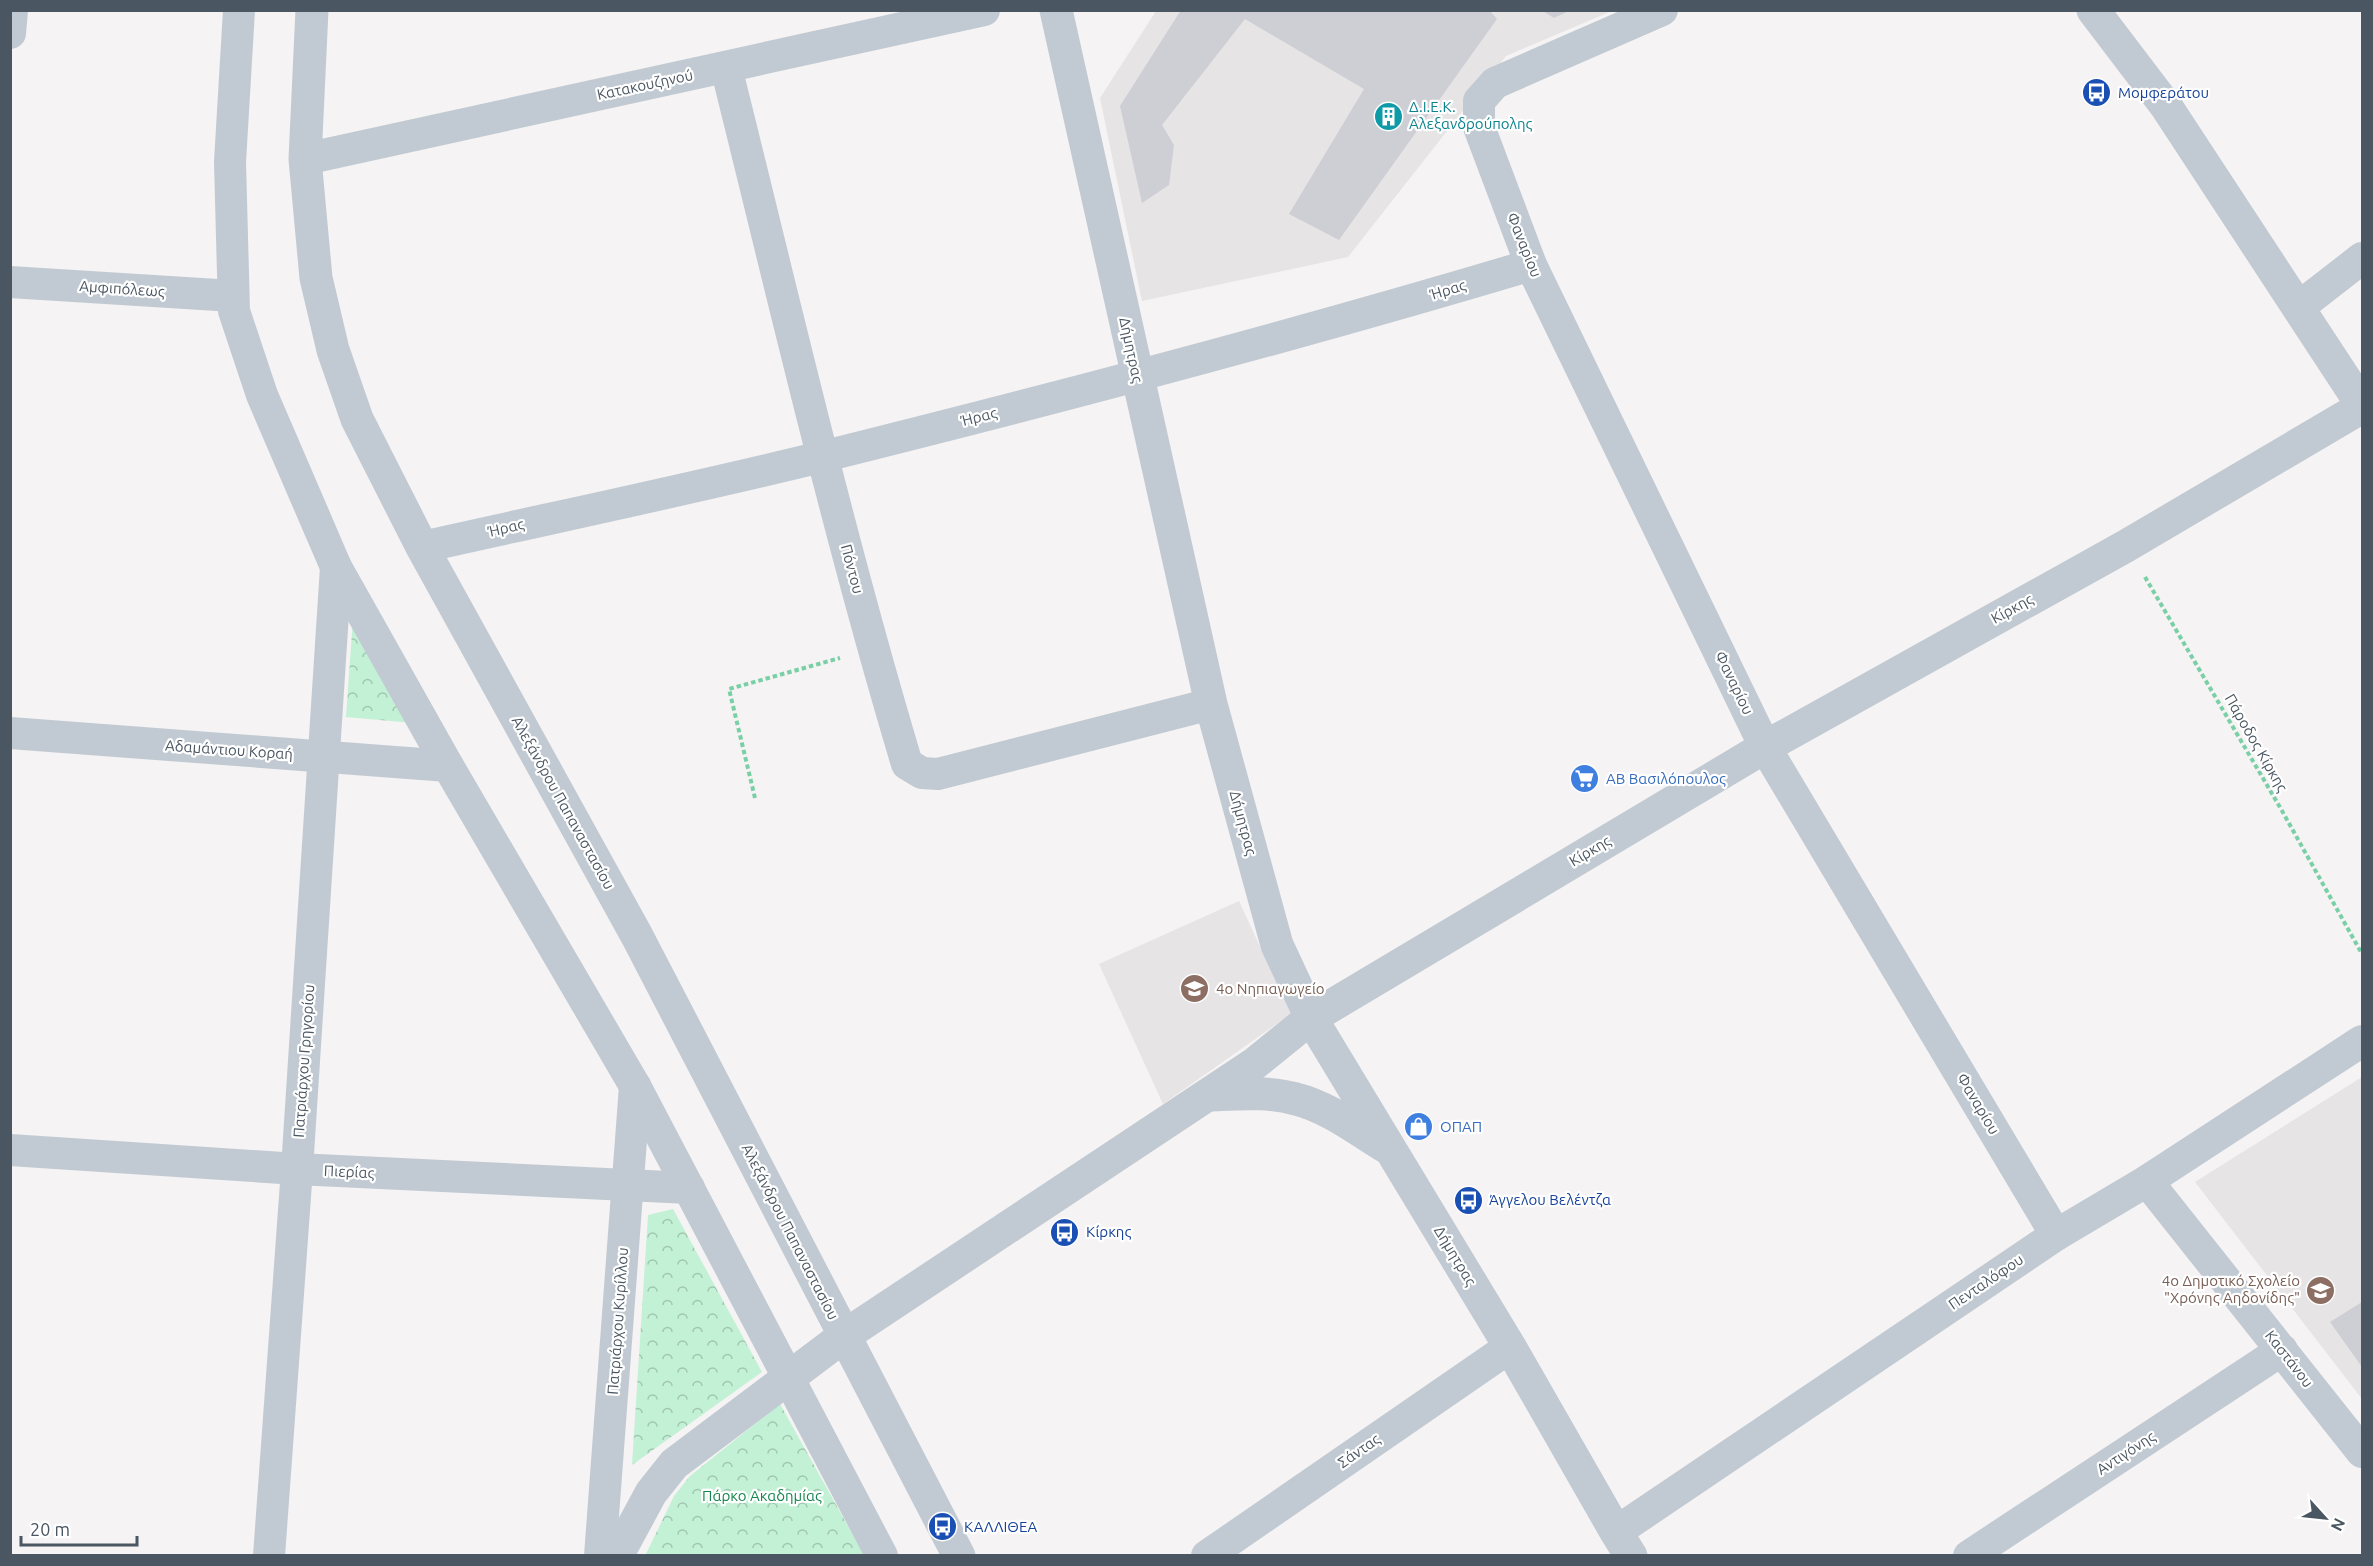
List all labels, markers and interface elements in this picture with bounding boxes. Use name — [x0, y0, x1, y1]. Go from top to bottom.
street label: Κατακουζηνού — [595, 66, 694, 103]
bus stop icon: Μομφεράτου — [2081, 77, 2113, 109]
place label: Μομφεράτου — [2118, 84, 2209, 101]
place label: Δ.Ι.Ε.Κ. Αλεξανδρούπολης — [1409, 98, 1533, 132]
building icon: Δ.Ι.Ε.Κ. Αλεξανδρούπολης — [1372, 100, 1404, 132]
street label: Φαναρίου — [1504, 210, 1545, 280]
street label: Ήρας — [1427, 276, 1468, 303]
street label: Αμφιπόλεως — [79, 277, 165, 300]
street label: Δήμητρας — [1116, 316, 1147, 384]
street label: Ήρας — [958, 404, 999, 429]
street label: Ήρας — [485, 515, 526, 540]
street label: Πόντου — [838, 542, 867, 595]
street label: Κίρκης — [1988, 590, 2036, 627]
street label: Φαναρίου — [1712, 648, 1757, 717]
street label: Πάροδος Κίρκης — [2222, 691, 2291, 795]
street label: Αλεξάνδρου Παπαναστασίου — [509, 713, 618, 892]
street label: Αδαμάντιου Κοραή — [165, 737, 293, 762]
supermarket icon: ΑΒ Βασιλόπουλος — [1569, 763, 1601, 795]
place label: ΑΒ Βασιλόπουλος — [1606, 770, 1726, 787]
street label: Δήμητρας — [1227, 789, 1260, 857]
street label: Κίρκης — [1566, 832, 1614, 870]
school or university icon: 4ο Νηπιαγωγείο — [1179, 973, 1211, 1005]
place label: 4ο Νηπιαγωγείο — [1216, 980, 1325, 997]
street label: Πατριάρχου Γρηγορίου — [290, 984, 317, 1138]
street label: Φαναρίου — [1954, 1070, 2003, 1137]
shop icon: ΟΠΑΠ — [1403, 1111, 1435, 1143]
place label: ΟΠΑΠ — [1440, 1118, 1482, 1135]
street label: Αλεξάνδρου Παπαναστασίου — [739, 1141, 842, 1323]
street label: Πιερίας — [323, 1162, 375, 1181]
bus stop icon: Άγγελου Βελέντζα — [1452, 1184, 1484, 1216]
place label: Άγγελου Βελέντζα — [1489, 1191, 1611, 1208]
bus stop icon: Κίρκης — [1049, 1216, 1081, 1248]
place label: Κίρκης — [1086, 1223, 1131, 1240]
street label: Δήμητρας — [1431, 1223, 1480, 1289]
street label: Πατριάρχου Κυρίλλου — [604, 1247, 631, 1395]
street label: Πενταλόφου — [1945, 1250, 2026, 1313]
place label: 4ο Δημοτικό Σχολείο "Χρόνης Αηδονίδης" — [2162, 1272, 2300, 1306]
school or university icon: 4ο Δημοτικό Σχολείο "Χρόνης Αηδονίδης" — [2305, 1274, 2337, 1306]
street label: Καστάνου — [2262, 1327, 2317, 1391]
street label: Αντιγόνης — [2093, 1427, 2158, 1478]
street label: Σάντας — [1334, 1430, 1383, 1471]
park label: Πάρκο Ακαδημίας — [702, 1487, 822, 1504]
north arrow — [2295, 1488, 2355, 1548]
scale bar — [21, 1509, 136, 1547]
bus stop icon: ΚΑΛΛΙΘΕΑ — [927, 1511, 959, 1543]
text: N — [2328, 1515, 2349, 1534]
place label: ΚΑΛΛΙΘΕΑ — [964, 1518, 1038, 1535]
text: 20 m — [30, 1519, 70, 1539]

